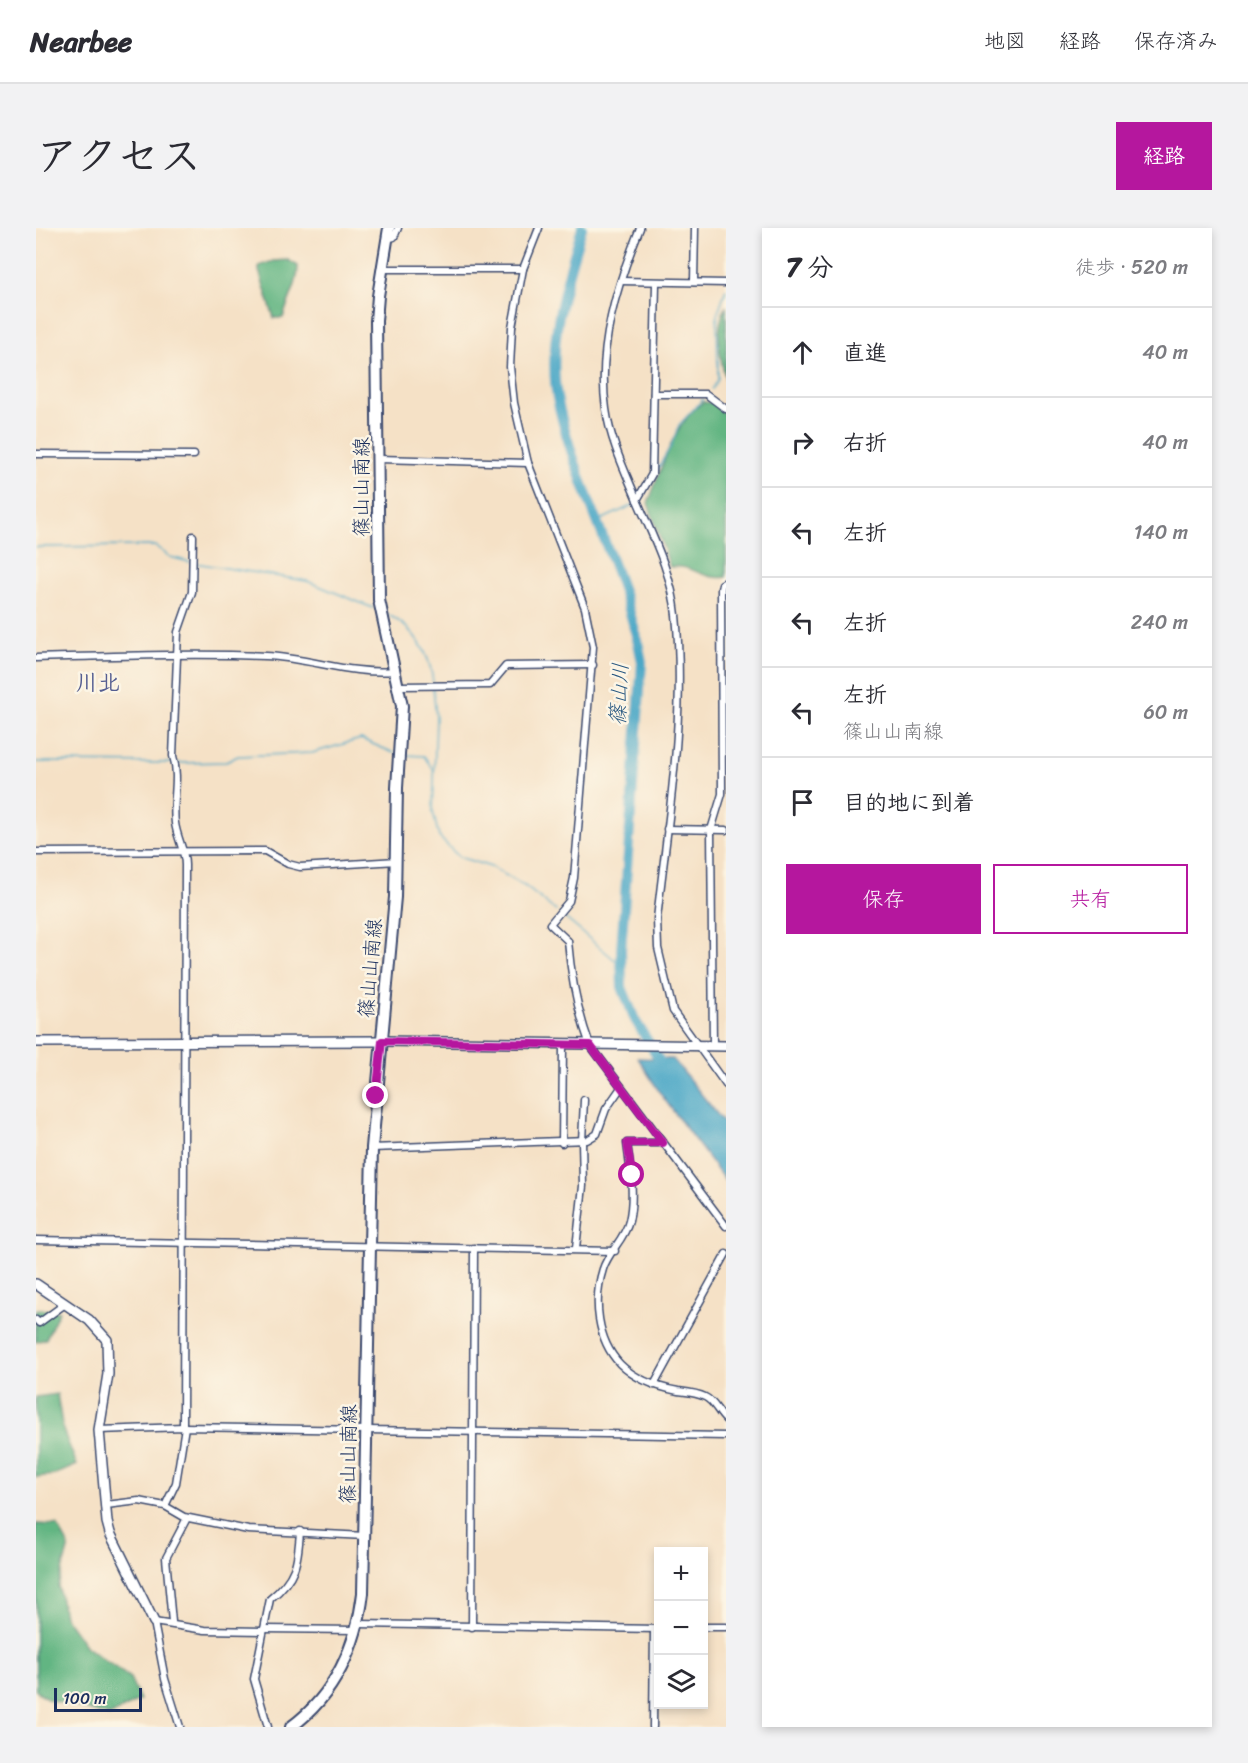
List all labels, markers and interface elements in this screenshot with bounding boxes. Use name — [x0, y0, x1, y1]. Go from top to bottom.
text: Nearbee — [30, 17, 132, 66]
text: 地図 — [984, 22, 1026, 60]
text: 経路 — [1059, 22, 1101, 60]
text: 保存済み — [1134, 22, 1218, 60]
text: アクセス — [36, 119, 201, 193]
button: 経路 — [1116, 122, 1212, 190]
text: 7 分 — [786, 244, 834, 290]
text: 徒歩 · 520 m — [1075, 250, 1188, 285]
text: 直進 — [843, 333, 887, 372]
text: 40 m — [1142, 335, 1188, 370]
icon: ahead — [786, 336, 819, 369]
text: 右折 — [843, 423, 887, 462]
text: 40 m — [1142, 425, 1188, 460]
icon: right — [786, 426, 819, 459]
street label: 篠山山南線 — [344, 437, 379, 537]
text: 左折 — [843, 513, 887, 552]
text: 140 m — [1134, 515, 1188, 550]
icon: left — [786, 516, 819, 549]
text: 左折 — [843, 603, 887, 642]
text: 240 m — [1131, 605, 1188, 640]
icon: left — [786, 606, 819, 639]
water label: 篠山川 — [598, 662, 640, 726]
district label: 川北 — [76, 663, 120, 702]
text: 左折 — [843, 675, 887, 714]
text: 60 m — [1143, 695, 1188, 730]
icon: left — [786, 696, 819, 729]
text: 篠山山南線 — [843, 714, 943, 749]
text: 目的地に到着 — [843, 783, 975, 822]
icon: arrive — [786, 786, 819, 819]
button: 保存 — [786, 864, 981, 934]
button: 共有 — [993, 864, 1188, 934]
street label: 篠山山南線 — [349, 917, 392, 1019]
route end — [362, 1082, 388, 1108]
route start — [618, 1161, 644, 1187]
street label: 篠山山南線 — [330, 1404, 367, 1504]
map controls — [654, 1547, 708, 1709]
button: + — [654, 1547, 708, 1601]
button: − — [654, 1601, 708, 1655]
button: layers — [654, 1655, 708, 1709]
text: 100 m — [63, 1684, 107, 1713]
scale bar — [54, 1685, 142, 1712]

